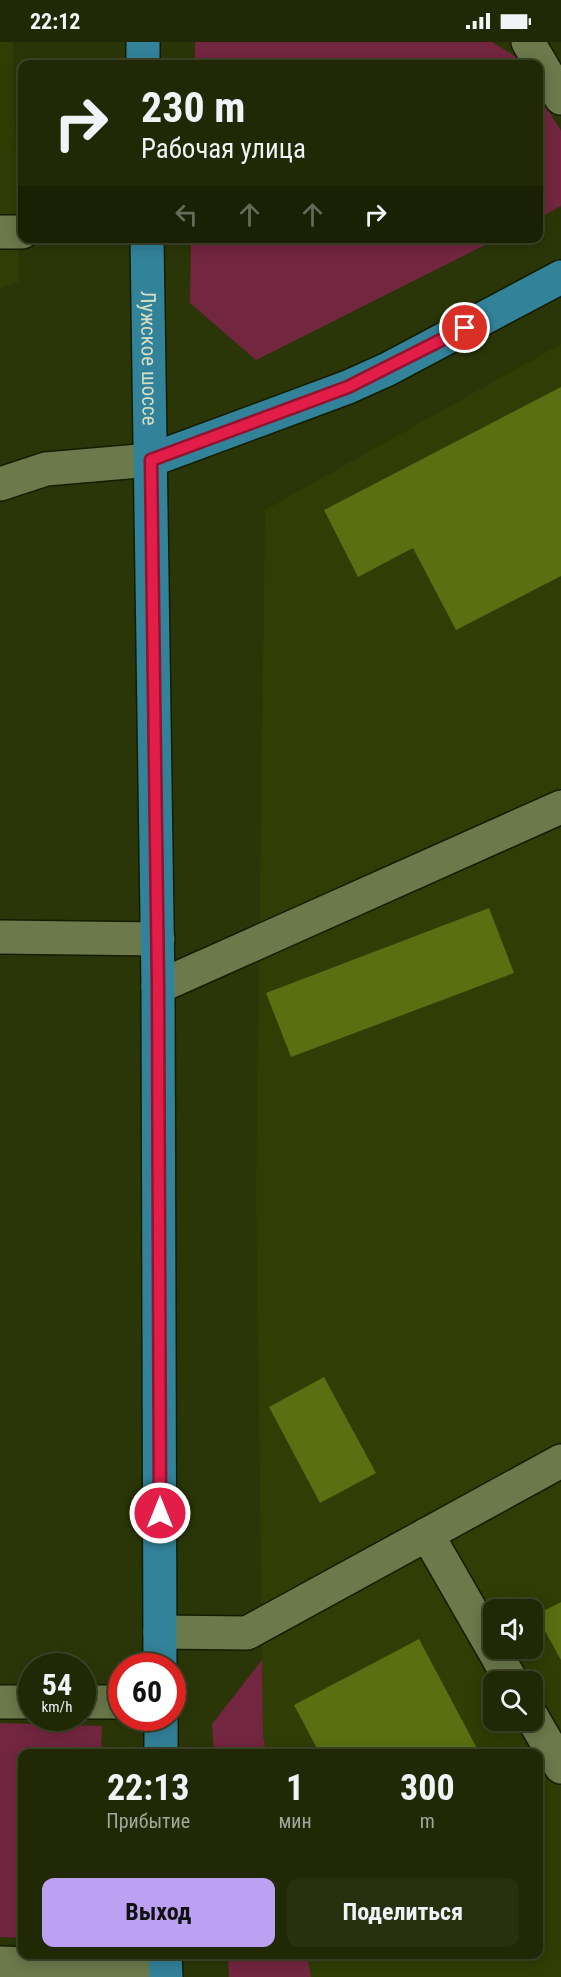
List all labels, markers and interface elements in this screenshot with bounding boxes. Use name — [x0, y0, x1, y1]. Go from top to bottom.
text: 22:12 — [30, 9, 81, 34]
text: 230 m — [141, 83, 246, 132]
icon: right — [42, 84, 120, 162]
text: Рабочая улица — [141, 133, 306, 165]
icon: left — [170, 198, 203, 231]
icon: ahead — [233, 198, 266, 231]
icon: ahead — [296, 198, 329, 231]
icon: right — [359, 198, 392, 231]
street label: Лужское шоссе — [136, 290, 162, 426]
pin — [439, 302, 490, 353]
icon: arrive — [448, 311, 481, 344]
position arrow — [128, 1481, 192, 1545]
map controls — [483, 1599, 543, 1731]
button: sound — [483, 1599, 543, 1659]
speed limit sign: 60 — [108, 1653, 186, 1731]
text: 54 — [42, 1667, 72, 1702]
button: search — [483, 1671, 543, 1731]
text: km/h — [42, 1698, 72, 1716]
text: 22:13 — [107, 1767, 190, 1809]
text: 1 — [286, 1767, 304, 1809]
text: 300 — [400, 1767, 455, 1809]
text: Прибытие — [106, 1809, 190, 1833]
text: мин — [278, 1809, 312, 1833]
text: m — [420, 1809, 435, 1833]
button: Выход — [42, 1878, 275, 1947]
button: Поделиться — [287, 1878, 519, 1947]

